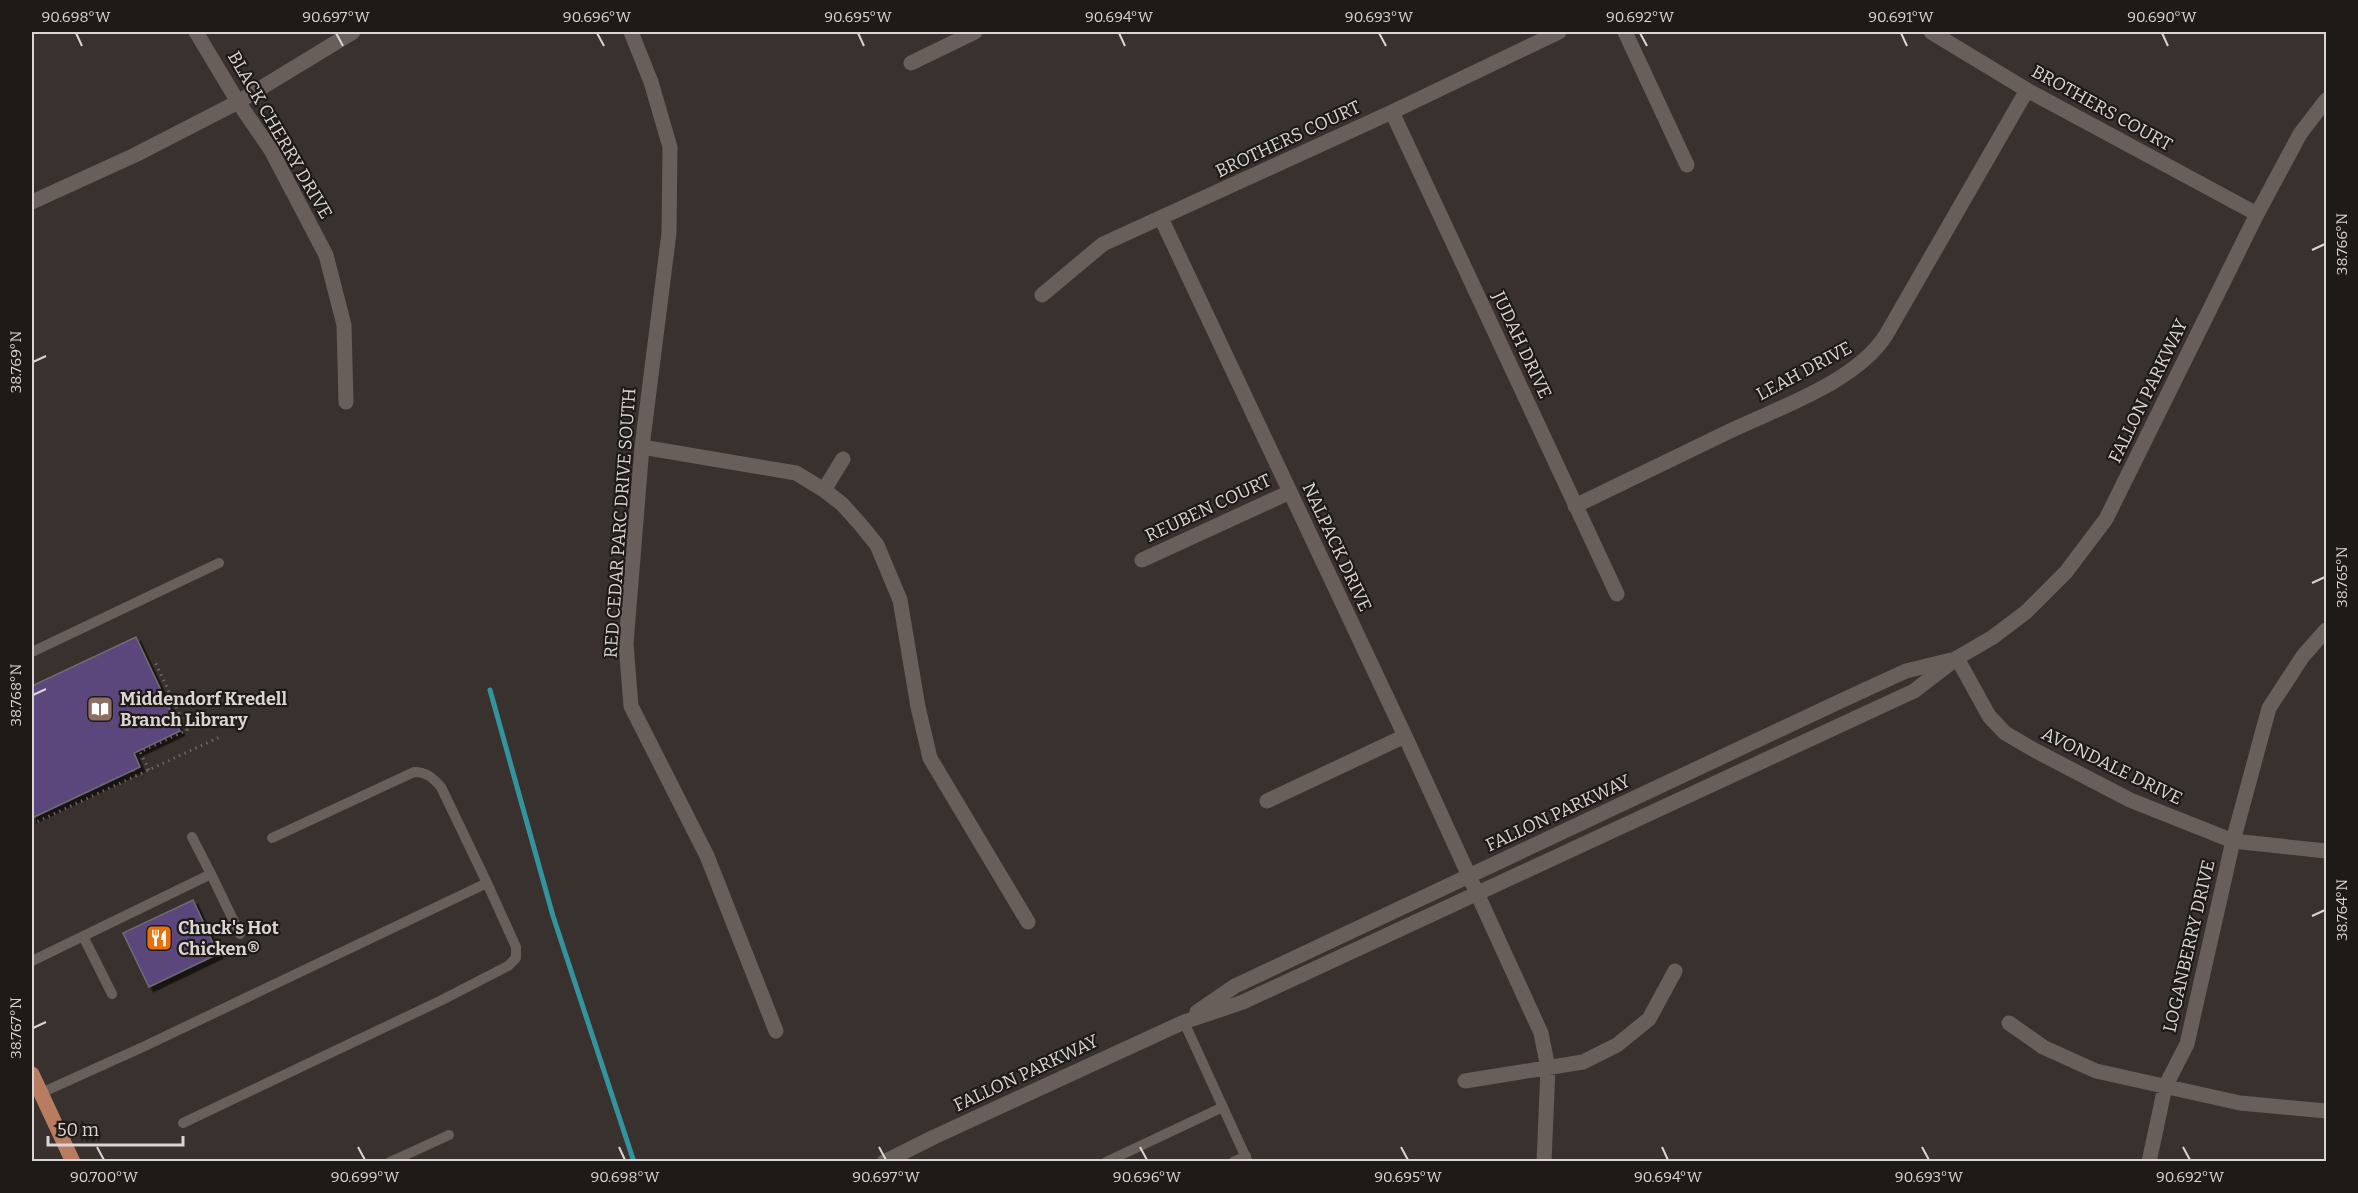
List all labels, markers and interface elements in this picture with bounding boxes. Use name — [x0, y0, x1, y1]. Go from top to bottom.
text: 90.698°W — [41, 8, 111, 26]
text: 90.697°W — [302, 8, 371, 26]
text: 90.696°W — [563, 8, 632, 26]
text: 90.695°W — [824, 8, 892, 26]
text: 90.694°W — [1085, 8, 1154, 26]
text: 90.693°W — [1345, 8, 1414, 26]
text: 90.692°W — [1606, 8, 1675, 26]
text: 90.691°W — [1868, 8, 1934, 26]
text: 90.690°W — [2127, 8, 2197, 26]
street label: BLACK CHERRY DRIVE — [223, 47, 337, 223]
street label: BROTHERS COURT — [2028, 60, 2176, 156]
street label: BROTHERS COURT — [1212, 96, 1364, 182]
text: 38.766°N — [2333, 213, 2351, 275]
street label: JUDAH DRIVE — [1487, 287, 1556, 402]
street label: FALLON PARKWAY — [2104, 315, 2193, 467]
text: 38.769°N — [7, 331, 25, 393]
street label: LEAH DRIVE — [1753, 337, 1855, 405]
street label: RED CEDAR PARC DRIVE SOUTH — [600, 387, 640, 659]
street label: REUBEN COURT — [1142, 469, 1275, 547]
street label: NALPACK DRIVE — [1297, 479, 1377, 615]
text: 38.765°N — [2333, 546, 2351, 608]
text: 38.768°N — [7, 663, 25, 727]
place label: Middendorf Kredell Branch Library — [120, 688, 287, 731]
library icon: Middendorf Kredell Branch Library — [85, 694, 115, 724]
street label: AVONDALE DRIVE — [2038, 722, 2186, 810]
street label: FALLON PARKWAY — [1482, 770, 1634, 856]
street label: LOGANBERRY DRIVE — [2158, 858, 2220, 1034]
text: 38.764°N — [2333, 879, 2351, 941]
place label: Chuck's Hot Chicken® — [178, 917, 279, 960]
restaurant icon: Chuck's Hot Chicken® — [144, 923, 174, 953]
text: 38.767°N — [7, 997, 25, 1059]
street label: FALLON PARKWAY — [950, 1030, 1102, 1116]
scale bar — [48, 1109, 183, 1147]
text: 50 m — [57, 1119, 99, 1141]
text: 90.700°W — [70, 1168, 139, 1186]
text: 90.699°W — [331, 1168, 400, 1186]
text: 90.698°W — [590, 1168, 660, 1186]
text: 90.697°W — [852, 1168, 921, 1186]
text: 90.696°W — [1113, 1168, 1182, 1186]
text: 90.695°W — [1374, 1168, 1442, 1186]
text: 90.694°W — [1634, 1168, 1703, 1186]
text: 90.693°W — [1895, 1168, 1964, 1186]
text: 90.692°W — [2156, 1168, 2225, 1186]

